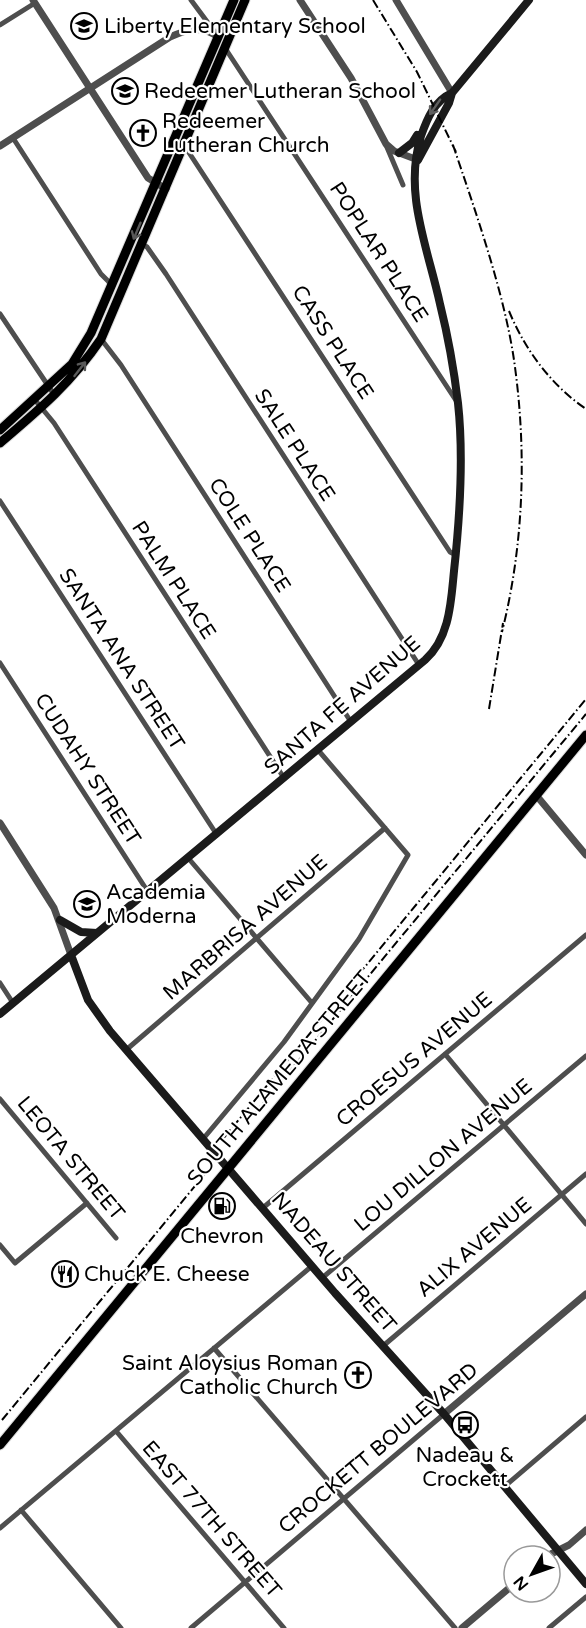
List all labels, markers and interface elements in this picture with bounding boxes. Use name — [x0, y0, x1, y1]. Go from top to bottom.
school or university icon: Liberty Elementary School — [69, 11, 99, 41]
place label: Liberty Elementary School — [104, 14, 366, 39]
school or university icon: Redeemer Lutheran School — [110, 76, 140, 106]
place label: Redeemer Lutheran School — [144, 79, 416, 104]
one-way arrow — [429, 99, 441, 115]
place label: Redeemer Lutheran Church — [162, 109, 329, 158]
church icon: Redeemer Lutheran Church — [128, 118, 158, 148]
street label: POPLAR PLACE — [324, 177, 433, 327]
one-way arrow — [131, 221, 142, 239]
street label: CASS PLACE — [286, 281, 379, 404]
one-way arrow — [73, 361, 86, 377]
street label: SALE PLACE — [249, 384, 340, 506]
street label: COLE PLACE — [203, 473, 296, 597]
street label: PALM PLACE — [126, 516, 221, 644]
street label: SANTA ANA STREET — [54, 564, 190, 755]
street label: SANTA FE AVENUE — [259, 631, 425, 780]
street label: CUDAHY STREET — [29, 689, 146, 850]
street label: MARBRISA AVENUE — [158, 849, 333, 1005]
place label: Academia Moderna — [106, 880, 206, 929]
school or university icon: Academia Moderna — [72, 889, 102, 919]
street label: SOUTH ALAMEDA STREET — [182, 966, 377, 1191]
street label: CROESUS AVENUE — [331, 987, 497, 1132]
street label: LOU DILLON AVENUE — [349, 1074, 537, 1237]
street label: LEOTA STREET — [12, 1091, 130, 1225]
street label: NADEAU STREET — [266, 1187, 402, 1338]
fuel station icon: Chevron — [207, 1191, 237, 1221]
street label: ALIX AVENUE — [412, 1192, 537, 1303]
place label: Chevron — [180, 1224, 264, 1249]
restaurant icon: Chuck E. Cheese — [50, 1259, 80, 1289]
place label: Chuck E. Cheese — [84, 1262, 250, 1287]
place label: Saint Aloysius Roman Catholic Church — [122, 1351, 338, 1400]
street label: CROCKETT BOULEVARD — [273, 1358, 483, 1539]
church icon: Saint Aloysius Roman Catholic Church — [343, 1360, 373, 1390]
bus stop icon: Nadeau & Crockett — [450, 1410, 480, 1440]
street label: EAST 77TH STREET — [137, 1436, 287, 1603]
place label: Nadeau & Crockett — [415, 1443, 515, 1492]
north arrow — [502, 1544, 562, 1604]
text: N — [509, 1572, 533, 1594]

